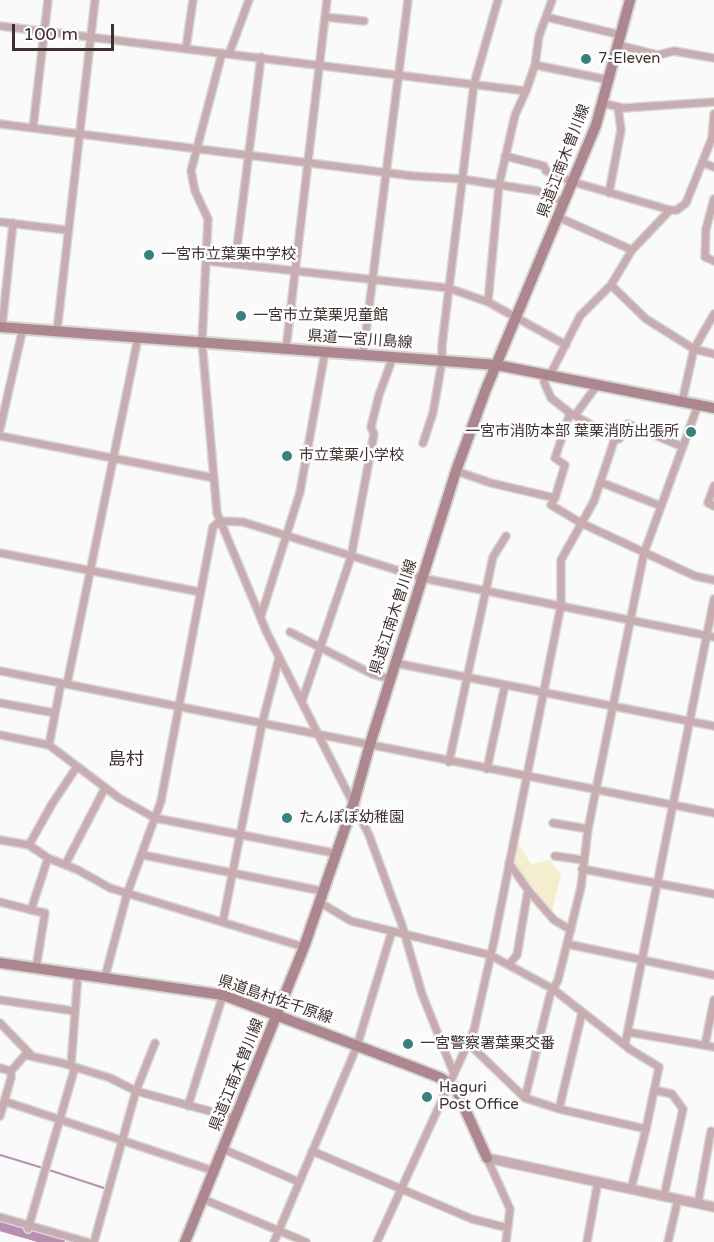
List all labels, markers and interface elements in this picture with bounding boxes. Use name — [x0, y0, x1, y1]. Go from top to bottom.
scale bar — [15, 12, 117, 50]
text: 100 m — [23, 23, 78, 45]
place label: 7-Eleven — [598, 50, 660, 68]
marker: 7-Eleven — [579, 52, 593, 66]
street label: 県道江南木曽川線 — [534, 102, 594, 220]
place label: 一宮市立葉栗中学校 — [161, 246, 296, 264]
marker: 一宮市立葉栗中学校 — [142, 248, 156, 262]
place label: 一宮市立葉栗児童館 — [253, 307, 388, 325]
marker: 一宮市立葉栗児童館 — [234, 309, 248, 323]
street label: 県道一宮川島線 — [307, 327, 413, 353]
place label: 一宮市消防本部 葉栗消防出張所 — [465, 423, 679, 441]
marker: 一宮市消防本部 葉栗消防出張所 — [684, 425, 698, 439]
place label: 市立葉栗小学校 — [299, 447, 404, 465]
marker: 市立葉栗小学校 — [280, 449, 294, 463]
street label: 県道江南木曽川線 — [367, 557, 421, 677]
district label: 島村 — [108, 749, 144, 771]
place label: たんぽぽ幼稚園 — [299, 809, 404, 827]
marker: たんぽぽ幼稚園 — [280, 811, 294, 825]
street label: 県道島村佐千原線 — [215, 972, 335, 1028]
street label: 県道江南木曽川線 — [206, 1016, 268, 1134]
place label: 一宮警察署葉栗交番 — [420, 1035, 555, 1053]
marker: 一宮警察署葉栗交番 — [401, 1037, 415, 1051]
place label: Haguri Post Office — [439, 1079, 519, 1114]
marker: Haguri Post Office — [420, 1090, 434, 1104]

